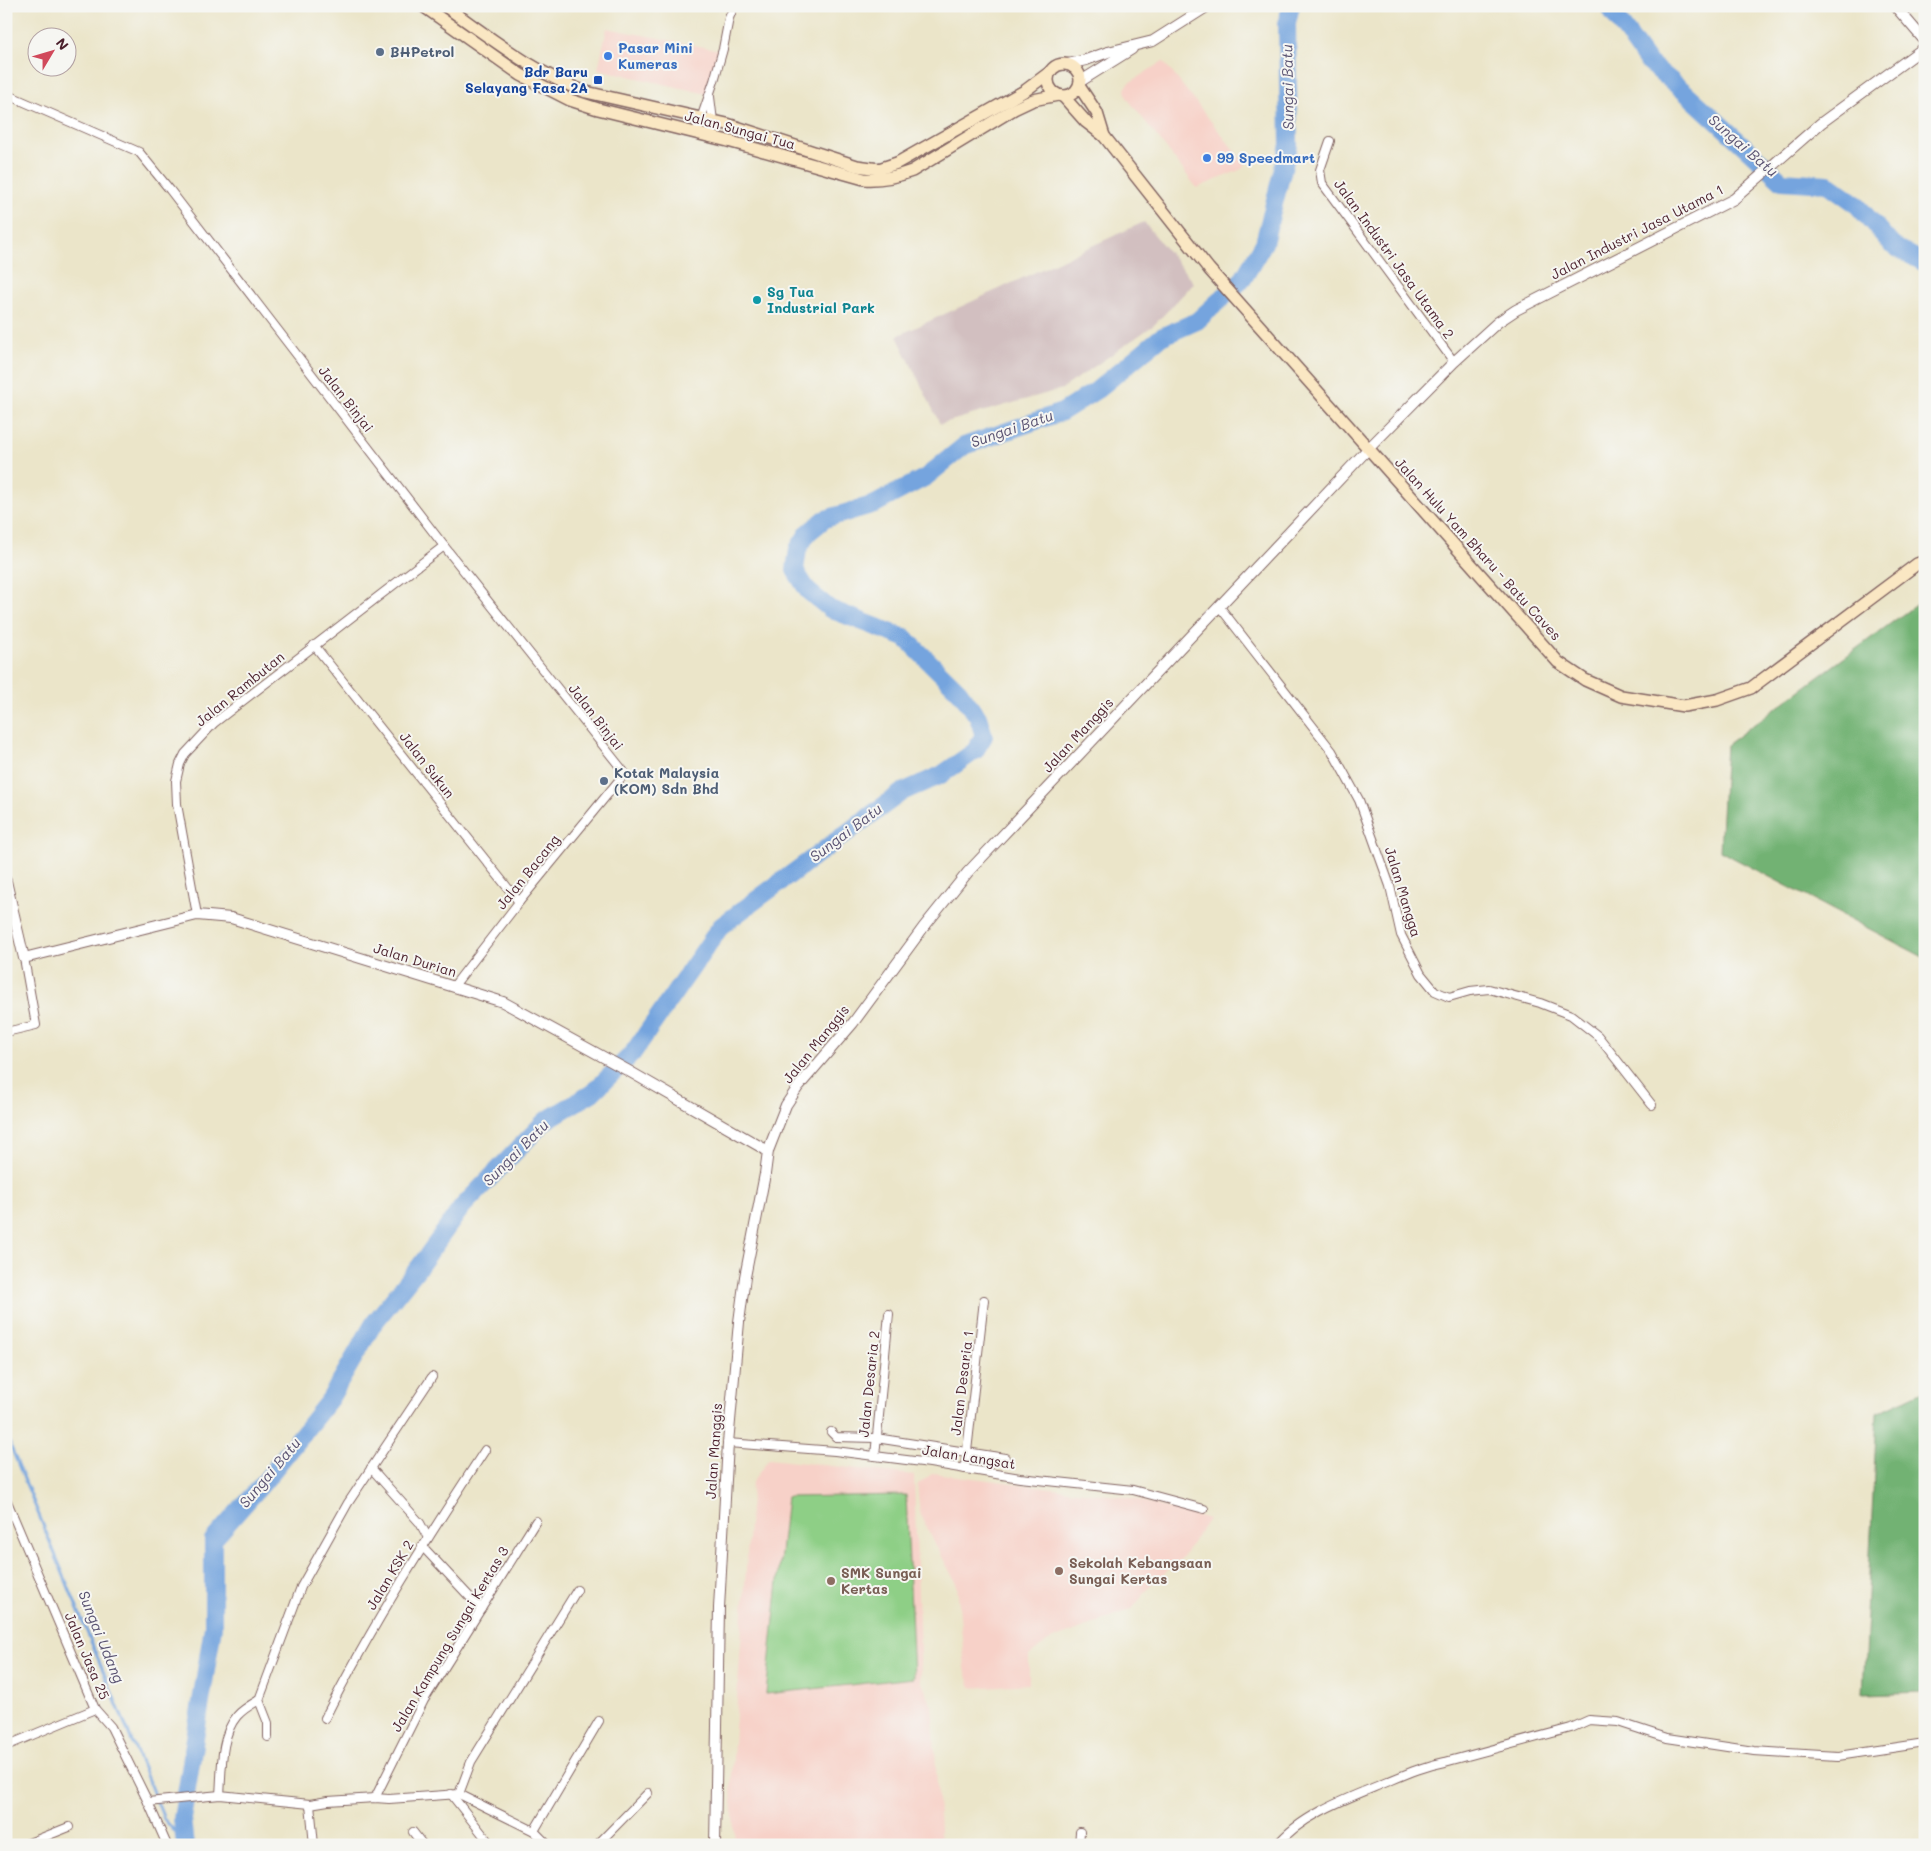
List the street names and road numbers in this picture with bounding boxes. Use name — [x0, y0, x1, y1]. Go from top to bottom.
street label: Jalan Sungai Tua — [683, 106, 798, 153]
street label: Jalan Industri Jasa Utama 2 — [1330, 175, 1459, 342]
street label: Jalan Industri Jasa Utama 1 — [1547, 180, 1726, 283]
street label: Jalan Binjai — [314, 362, 378, 436]
street label: Jalan Hulu Yam Bharu - Batu Caves — [1391, 453, 1566, 644]
street label: Jalan Rambutan — [191, 647, 288, 730]
street label: Jalan Binjai — [564, 680, 628, 754]
street label: Jalan Manggis — [1038, 693, 1117, 776]
street label: Jalan Sukun — [396, 728, 459, 802]
street label: Jalan Bacang — [492, 830, 564, 913]
street label: Jalan Mangga — [1381, 844, 1426, 939]
street label: Jalan Durian — [371, 938, 459, 981]
street label: Jalan Manggis — [778, 1000, 853, 1087]
street label: Jalan Desaria 1 — [946, 1329, 977, 1436]
street label: Jalan Desaria 2 — [853, 1330, 884, 1438]
street label: Jalan Manggis — [701, 1402, 726, 1499]
street label: Jalan Langsat — [921, 1440, 1017, 1473]
street label: Jalan KSK 2 — [361, 1536, 418, 1613]
street label: Jalan Kampung Sungai Kertas 3 — [386, 1542, 513, 1735]
street label: Jalan Jasa 25 — [60, 1609, 114, 1702]

